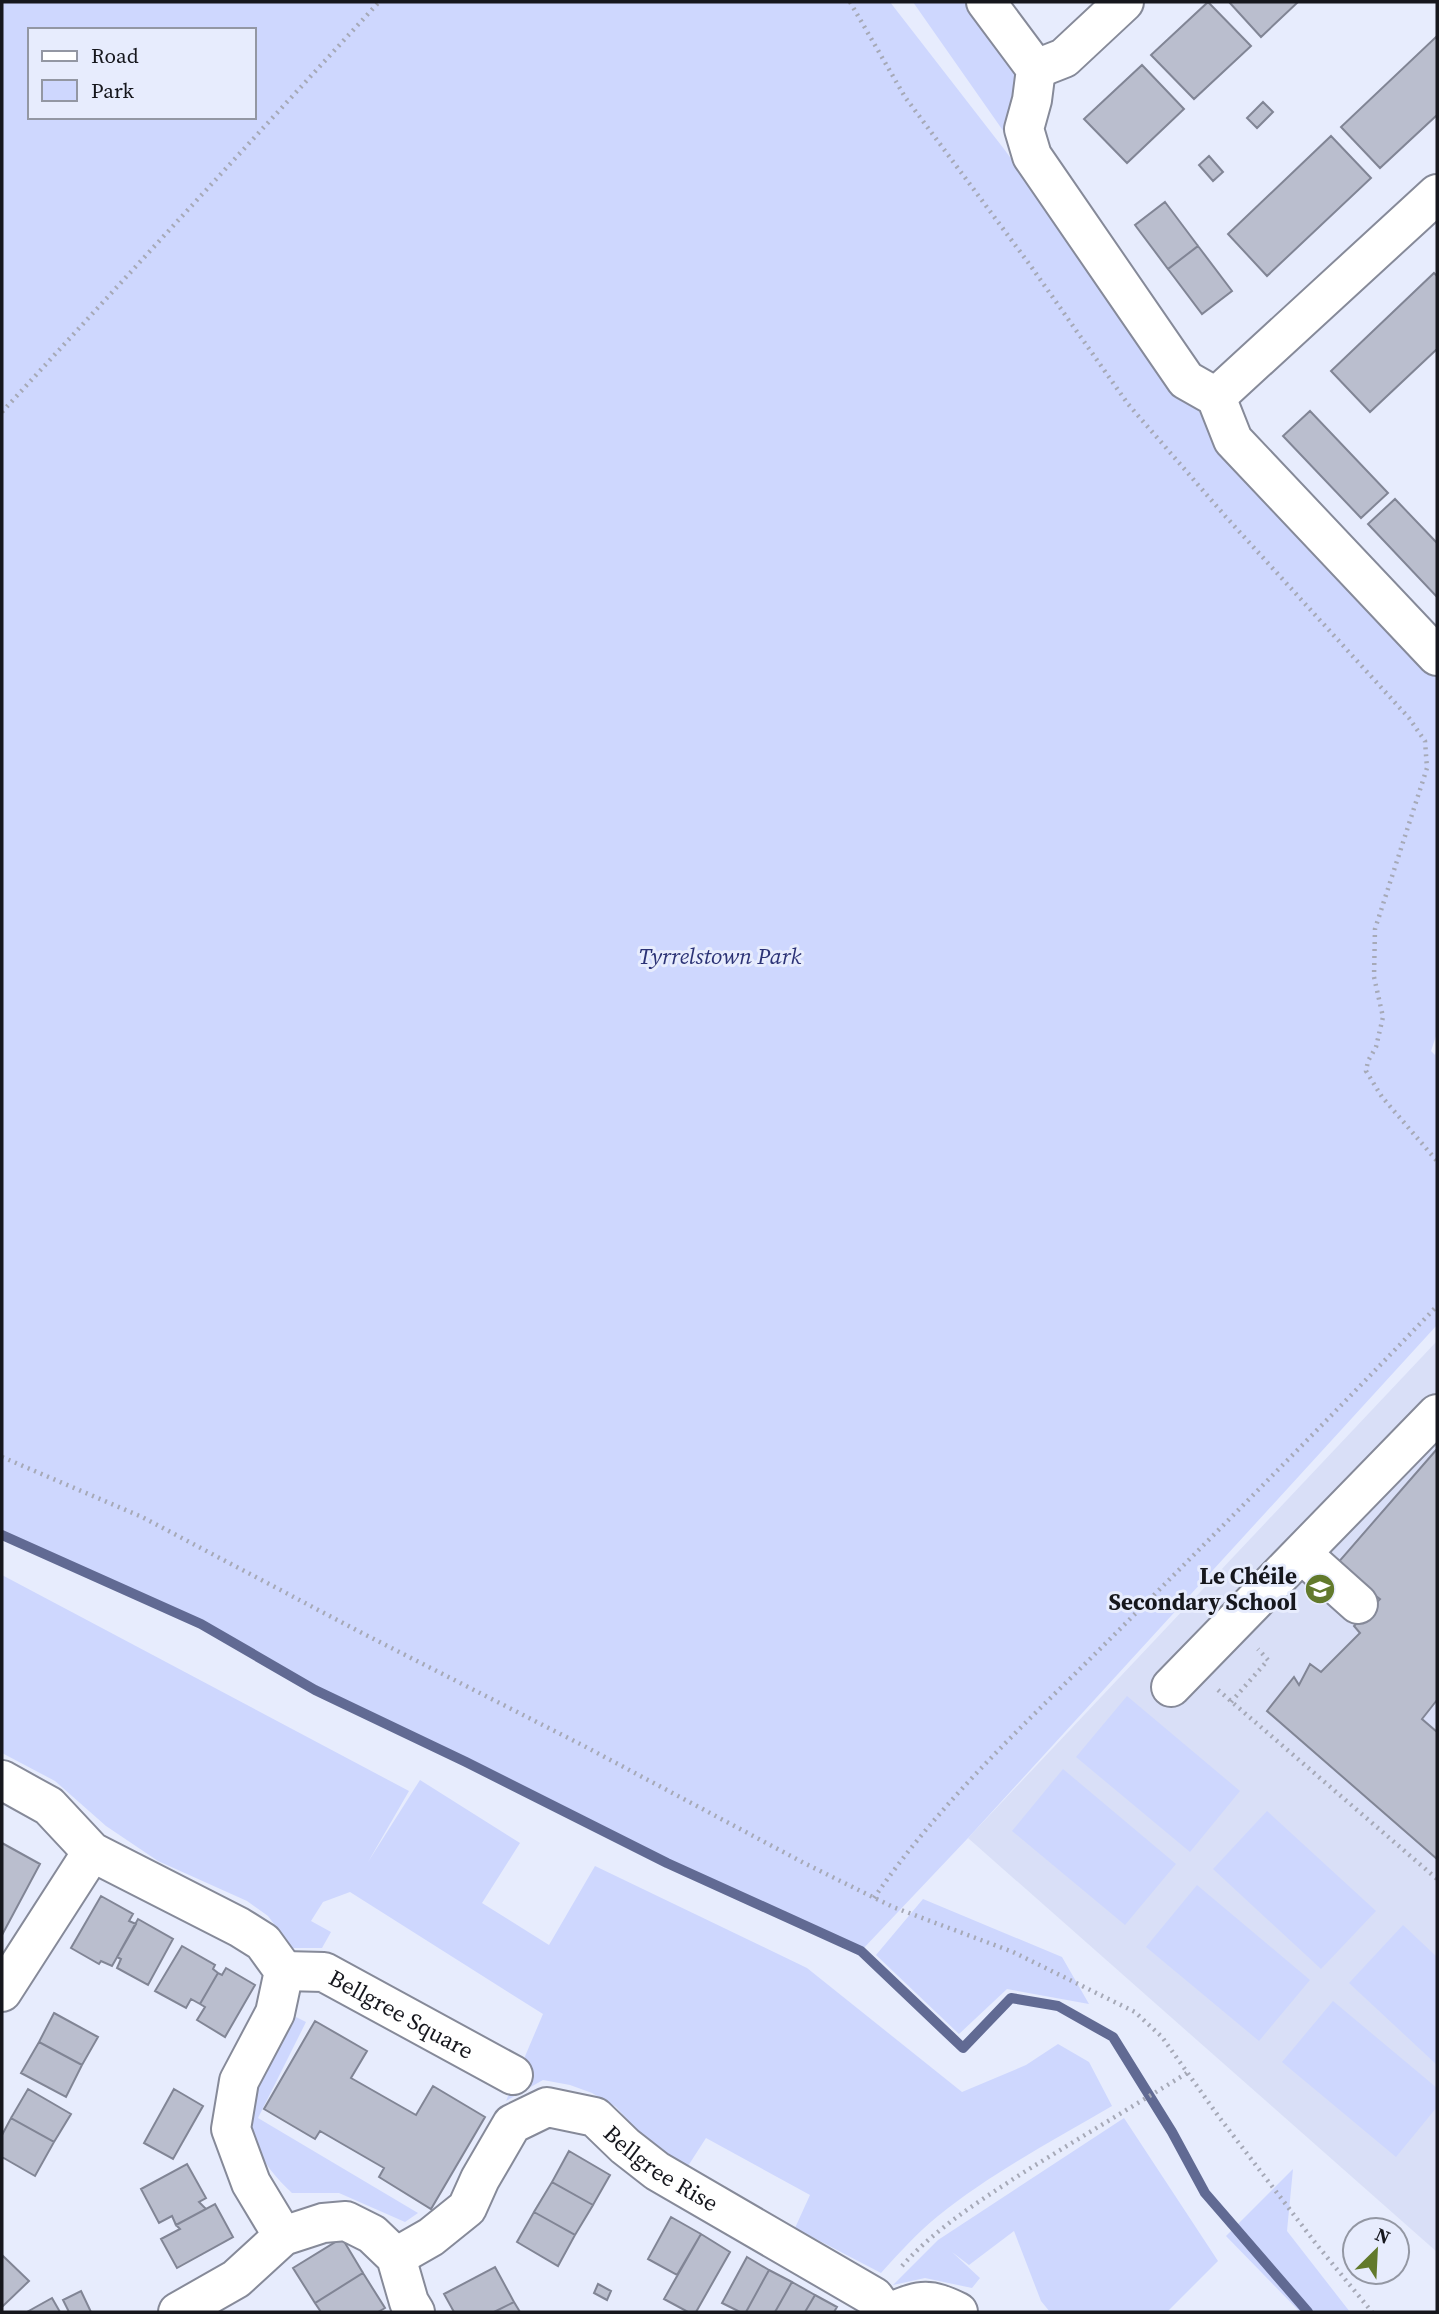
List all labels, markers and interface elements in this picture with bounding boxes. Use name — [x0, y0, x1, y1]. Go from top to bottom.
legend — [28, 28, 256, 119]
text: Road — [91, 41, 139, 70]
text: Park — [91, 76, 135, 105]
park label: Tyrrelstown Park — [639, 940, 802, 972]
place label: Le Chéile Secondary School — [1108, 1560, 1297, 1618]
school or university icon: Le Chéile Secondary School — [1303, 1572, 1337, 1606]
street label: Bellgree Square — [323, 1962, 479, 2067]
street label: Bellgree Rise — [596, 2118, 724, 2219]
north arrow — [1341, 2216, 1411, 2286]
text: N — [1371, 2221, 1395, 2250]

